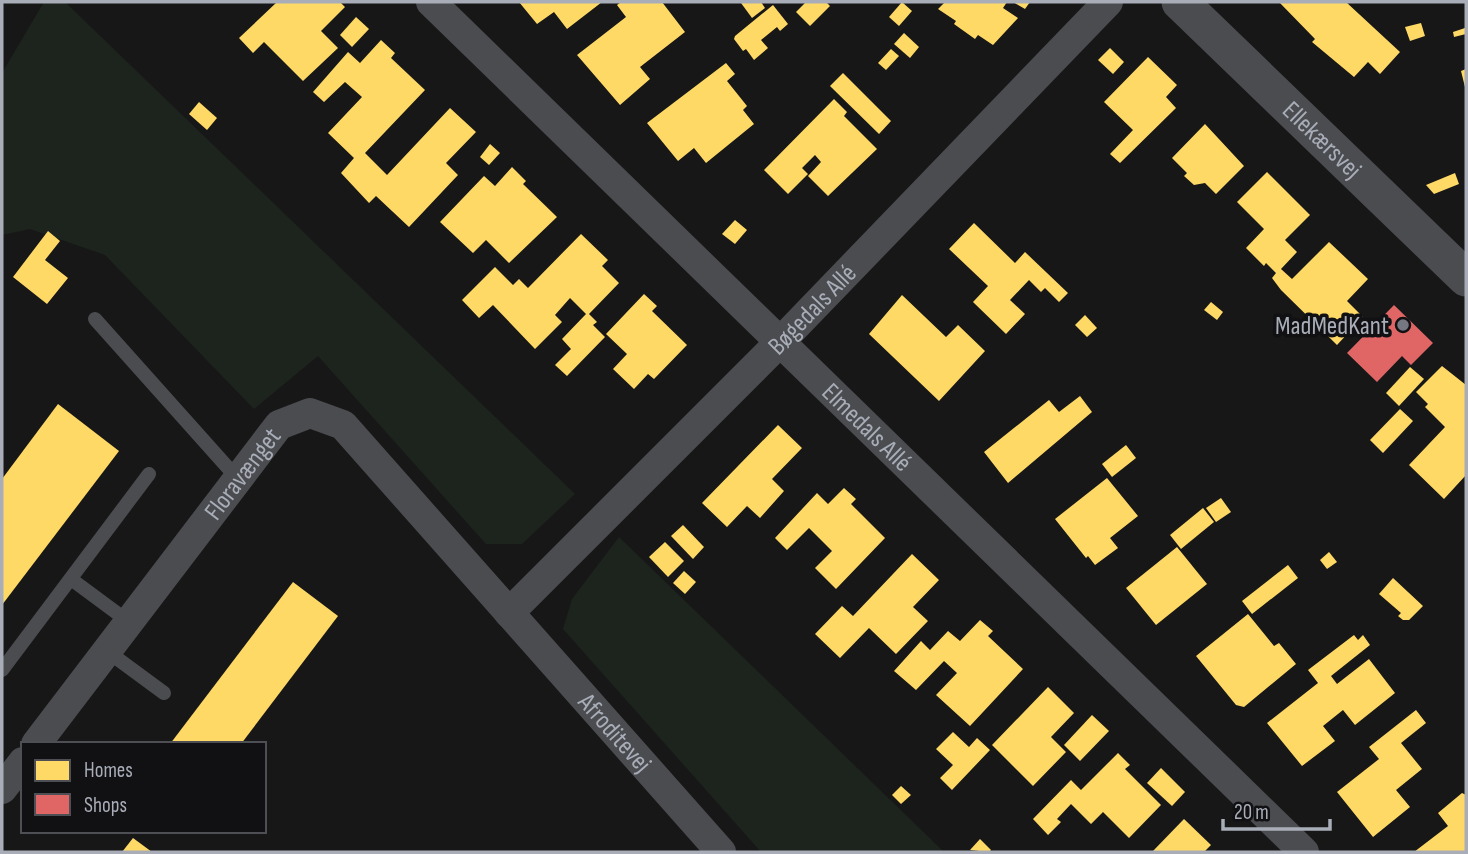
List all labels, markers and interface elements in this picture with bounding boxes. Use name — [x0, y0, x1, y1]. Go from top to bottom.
street label: Ellekærsvej — [1276, 95, 1367, 186]
street label: Bøgedals Allé — [762, 258, 864, 362]
place label: MadMedKant — [1275, 311, 1389, 342]
marker: MadMedKant — [1395, 317, 1411, 333]
street label: Elmedals Allé — [815, 377, 918, 479]
street label: Floravænget — [198, 422, 288, 527]
street label: Afroditevej — [570, 687, 657, 779]
legend — [21, 742, 266, 833]
text: Homes — [84, 758, 133, 783]
scale bar — [1223, 788, 1330, 832]
text: Shops — [84, 793, 127, 818]
text: 20 m — [1234, 800, 1269, 825]

